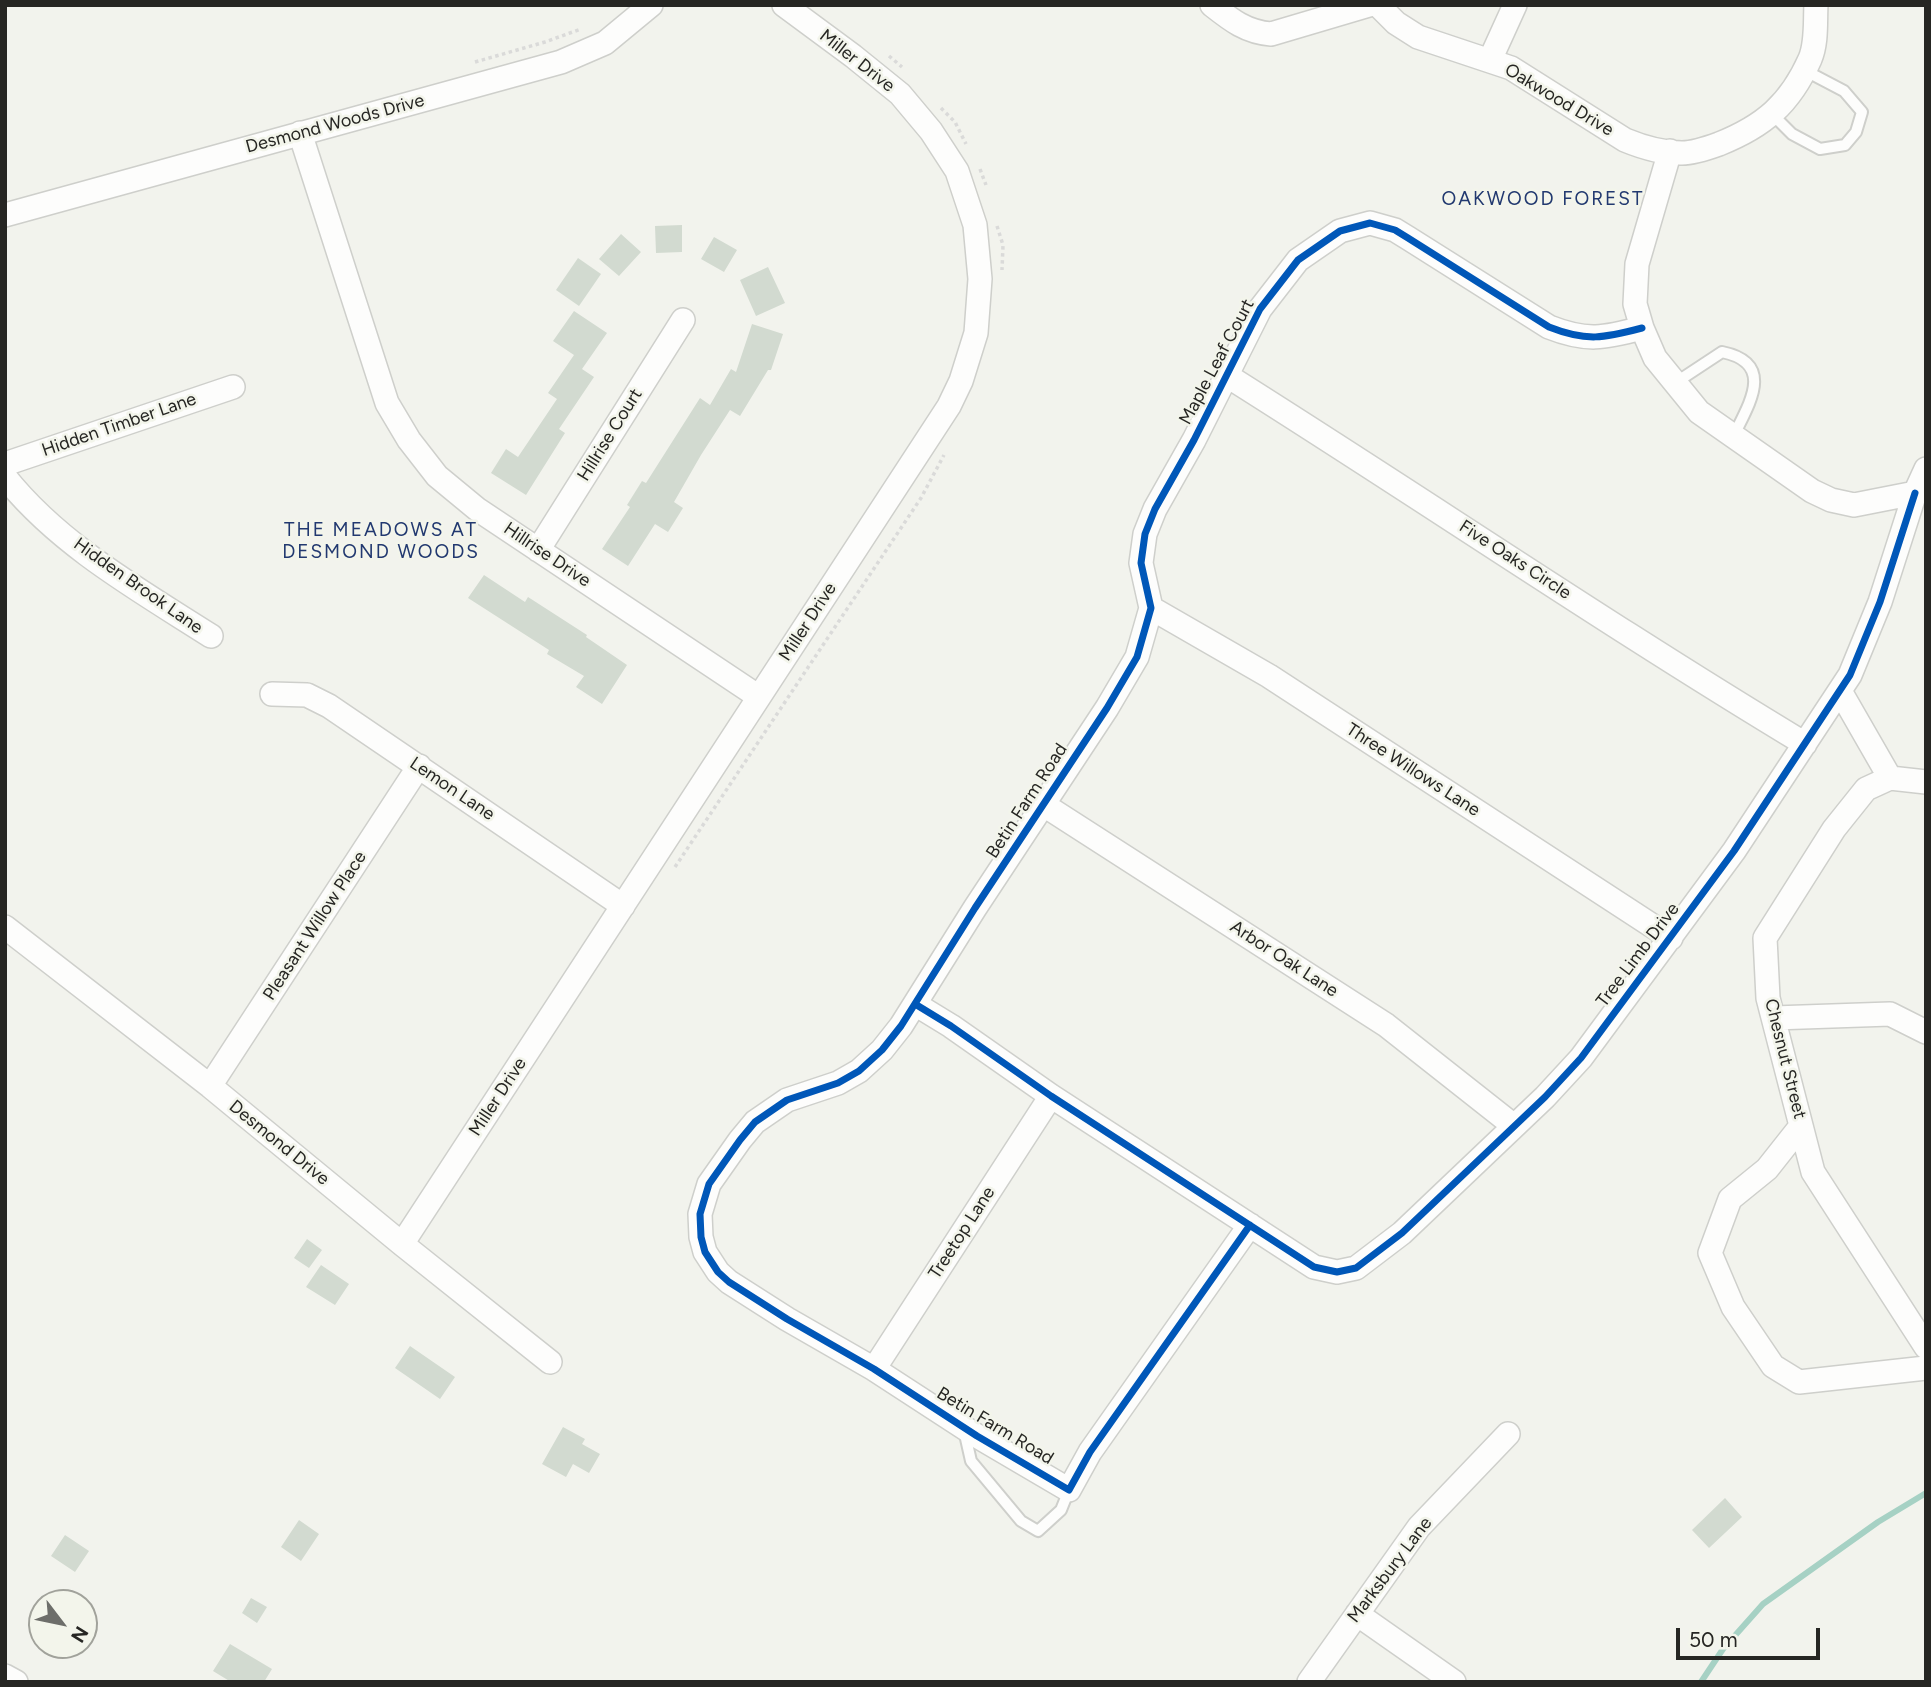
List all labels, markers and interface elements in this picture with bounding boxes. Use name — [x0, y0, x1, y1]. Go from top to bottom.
street label: Miller Drive — [815, 25, 899, 97]
street label: Oakwood Drive — [1501, 59, 1617, 141]
street label: Desmond Woods Drive — [243, 90, 427, 158]
district label: OAKWOOD FOREST — [1443, 188, 1643, 210]
street label: Maple Leaf Court — [1175, 296, 1259, 428]
street label: Hillrise Court — [573, 385, 647, 485]
street label: Hidden Timber Lane — [39, 388, 199, 462]
street label: Five Oaks Circle — [1455, 516, 1575, 604]
street label: Hillrise Drive — [499, 518, 595, 592]
district label: THE MEADOWS AT DESMOND WOODS — [284, 519, 478, 563]
street label: Hidden Brook Lane — [69, 533, 207, 639]
street label: Miller Drive — [775, 579, 841, 665]
street label: Three Willows Lane — [1342, 719, 1484, 821]
street label: Betin Farm Road — [982, 740, 1072, 862]
street label: Lemon Lane — [405, 753, 499, 825]
street label: Pleasant Willow Place — [259, 847, 371, 1005]
street label: Tree Limb Drive — [1592, 899, 1684, 1011]
street label: Arbor Oak Lane — [1226, 916, 1342, 1002]
street label: Chesnut Street — [1760, 997, 1810, 1121]
street label: Miller Drive — [465, 1054, 531, 1140]
street label: Desmond Drive — [224, 1096, 334, 1190]
street label: Treetop Lane — [924, 1183, 1000, 1283]
street label: Betin Farm Road — [933, 1383, 1057, 1469]
street label: Marksbury Lane — [1343, 1513, 1437, 1627]
north arrow — [28, 1589, 98, 1659]
scale bar — [1679, 1614, 1822, 1658]
text: N — [66, 1622, 93, 1647]
text: 50 m — [1689, 1627, 1738, 1652]

